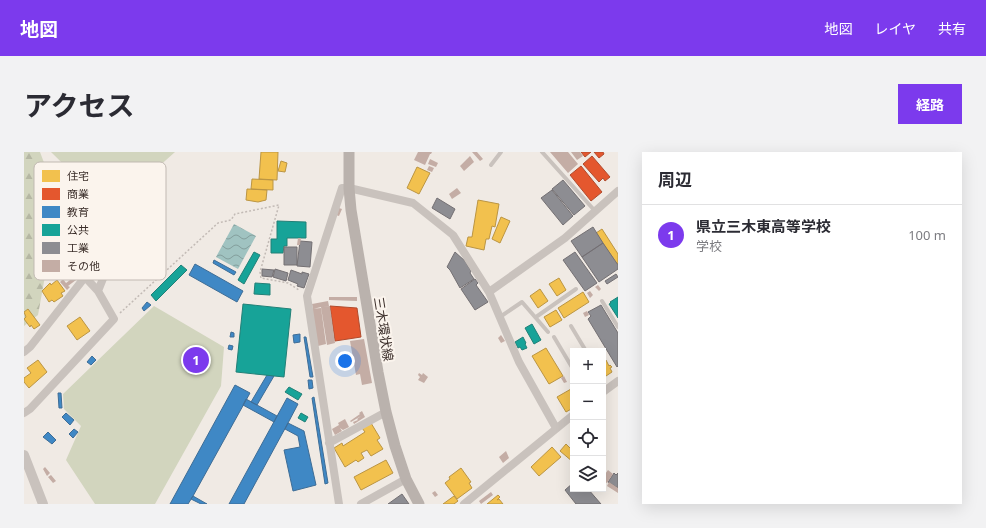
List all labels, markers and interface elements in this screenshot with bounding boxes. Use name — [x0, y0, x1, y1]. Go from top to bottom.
text: 地図 — [20, 16, 58, 42]
text: 地図 — [824, 19, 852, 38]
text: レイヤ — [874, 19, 916, 38]
text: 共有 — [938, 19, 966, 38]
button: 経路 — [898, 84, 962, 124]
text: アクセス — [24, 86, 135, 124]
legend — [34, 162, 166, 280]
text: 住宅 — [67, 168, 89, 183]
text: 周辺 — [658, 168, 692, 191]
text: 商業 — [67, 186, 89, 201]
text: 教育 — [67, 204, 89, 219]
text: 県立三木東高等学校 — [696, 216, 831, 236]
text: 公共 — [67, 222, 89, 237]
text: 1 — [667, 226, 675, 244]
text: 100 m — [908, 226, 946, 244]
text: 学校 — [696, 237, 722, 255]
text: 工業 — [67, 240, 89, 255]
text: その他 — [67, 258, 100, 273]
street label: 三木環状線 — [370, 295, 398, 363]
pin: 1 — [183, 345, 209, 375]
map controls — [570, 348, 606, 492]
button: + — [570, 348, 606, 384]
your location — [335, 351, 355, 371]
button: − — [570, 384, 606, 420]
button: locate — [570, 420, 606, 456]
button: layers — [570, 456, 606, 492]

